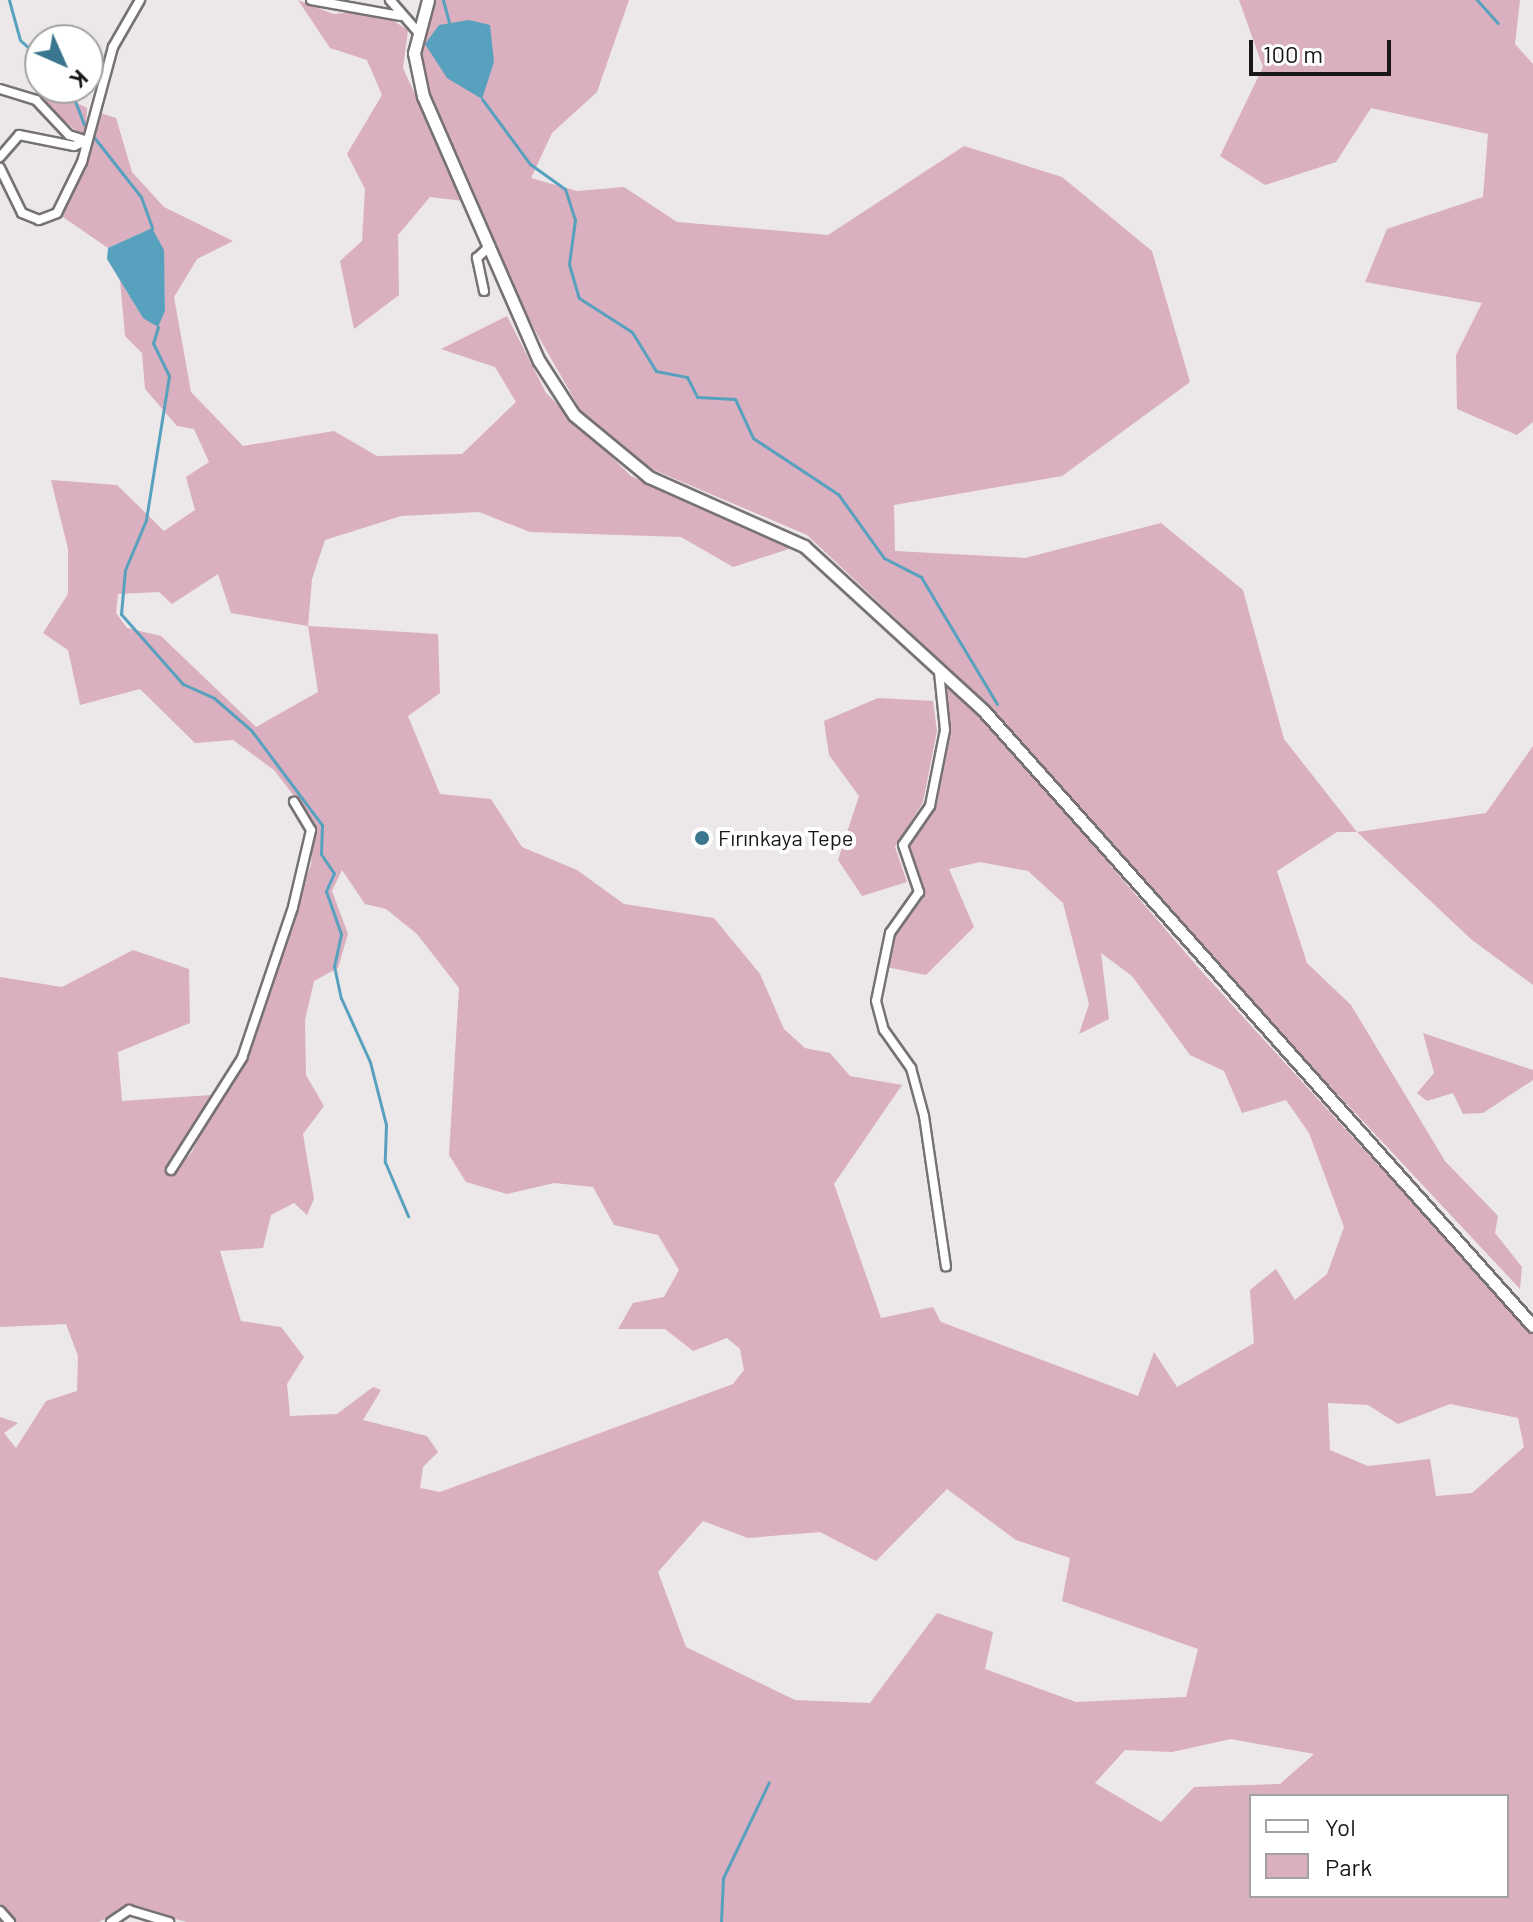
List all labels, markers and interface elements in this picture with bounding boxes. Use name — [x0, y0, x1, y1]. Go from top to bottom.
north arrow — [24, 24, 104, 104]
scale bar — [1253, 24, 1395, 74]
text: 100 m — [1263, 39, 1323, 68]
text: K — [65, 65, 94, 94]
place label: Fırınkaya Tepe — [718, 825, 854, 851]
marker: Fırınkaya Tepe — [693, 829, 711, 847]
legend — [1249, 1794, 1509, 1898]
text: Yol — [1325, 1812, 1356, 1841]
text: Park — [1325, 1852, 1372, 1881]

